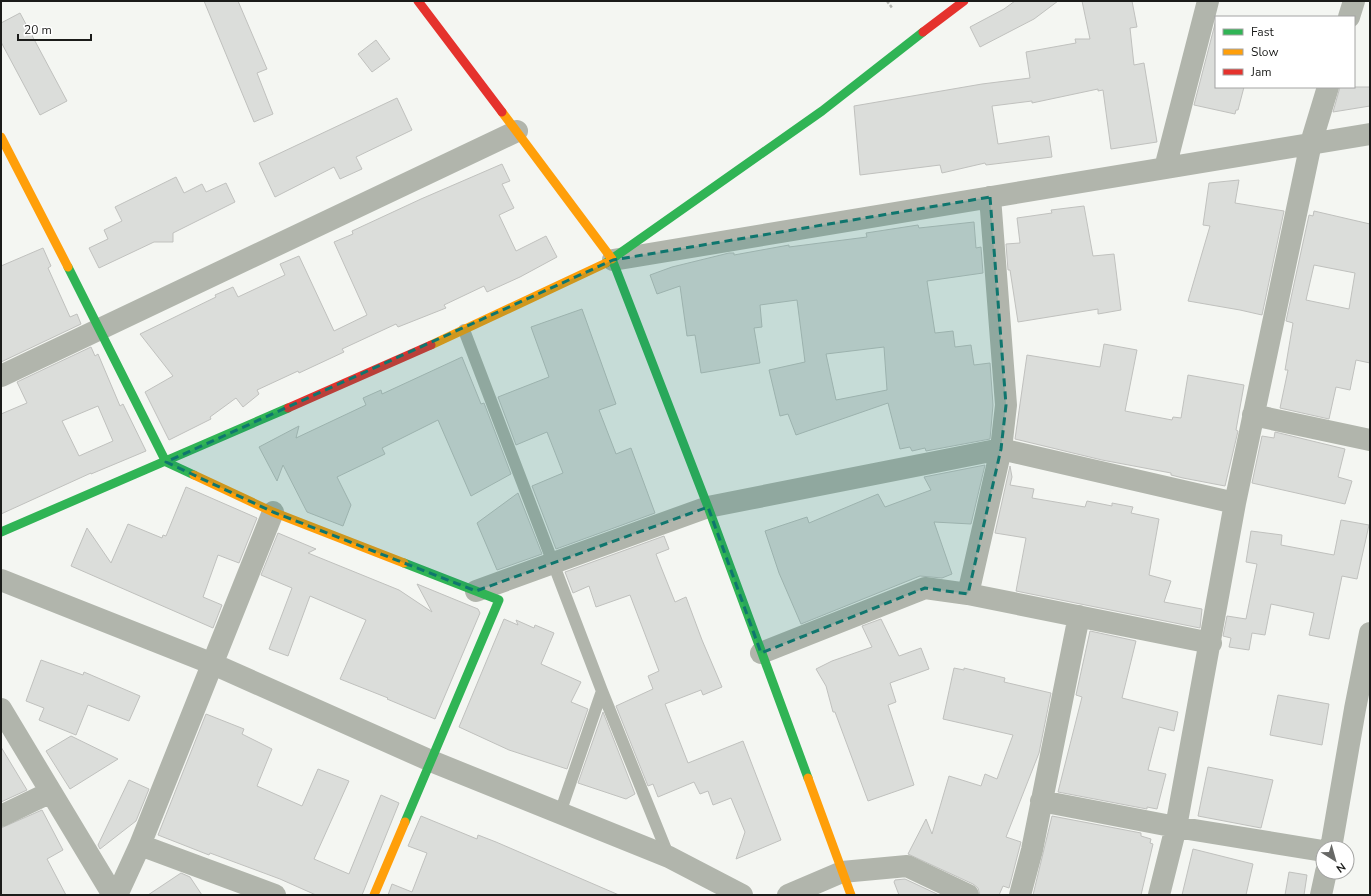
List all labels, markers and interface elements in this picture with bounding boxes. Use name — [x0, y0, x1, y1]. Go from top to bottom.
scale bar — [18, 16, 91, 42]
legend — [1215, 16, 1355, 88]
text: 20 m — [24, 22, 52, 38]
text: Fast — [1251, 24, 1274, 40]
text: Slow — [1251, 44, 1279, 60]
text: Jam — [1250, 64, 1272, 80]
north arrow — [1315, 840, 1355, 880]
text: N — [1333, 859, 1349, 876]

